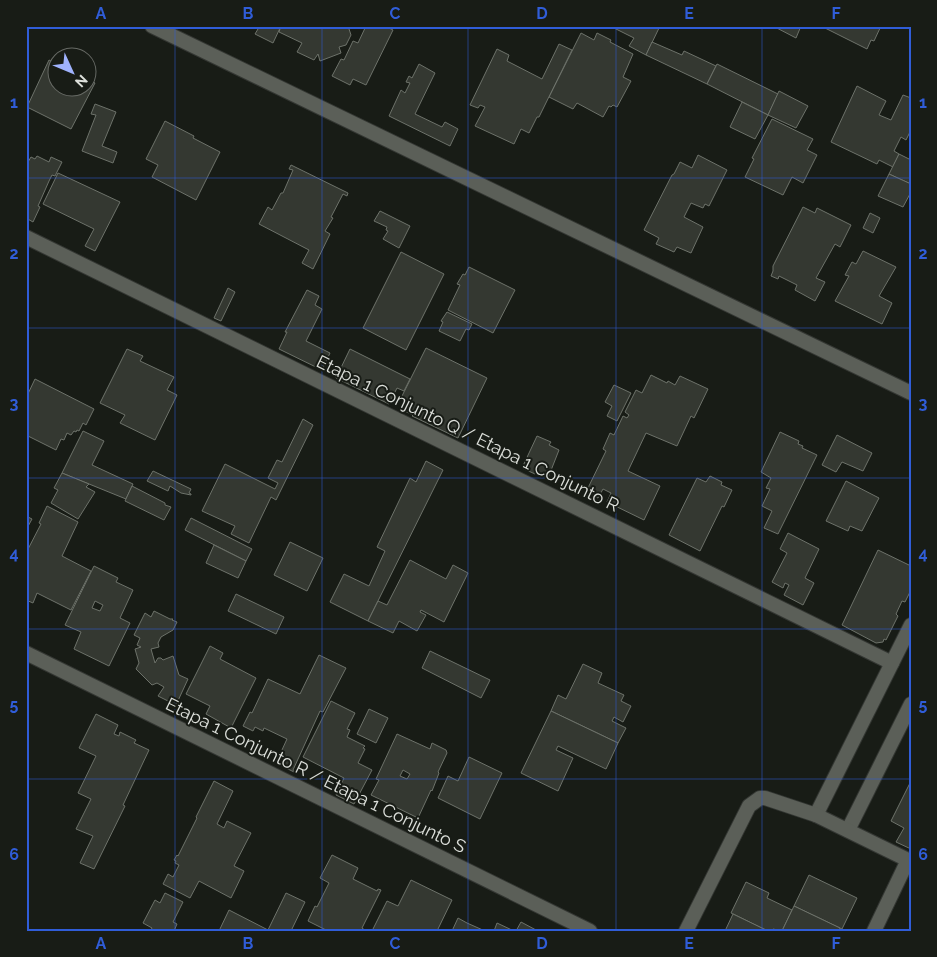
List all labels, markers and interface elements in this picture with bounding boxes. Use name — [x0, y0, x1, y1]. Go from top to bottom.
text: A — [96, 4, 107, 23]
text: B — [243, 4, 254, 23]
text: C — [390, 4, 401, 23]
text: D — [536, 4, 548, 23]
text: E — [684, 4, 694, 23]
text: F — [831, 4, 841, 23]
north arrow — [48, 48, 98, 98]
text: N — [72, 72, 91, 90]
text: 1 — [10, 93, 18, 112]
text: 1 — [919, 93, 927, 112]
text: 2 — [9, 244, 19, 263]
text: 2 — [918, 244, 928, 263]
street label: Etapa 1 Conjunto Q / Etapa 1 Conjunto R — [313, 350, 623, 516]
text: 3 — [10, 394, 19, 413]
text: 3 — [919, 394, 928, 413]
text: 4 — [9, 544, 19, 563]
text: 4 — [918, 544, 928, 563]
street label: Etapa 1 Conjunto R / Etapa 1 Conjunto S — [162, 693, 470, 857]
text: 5 — [10, 695, 19, 714]
text: 5 — [919, 695, 928, 714]
text: 6 — [9, 845, 19, 864]
text: 6 — [918, 845, 928, 864]
text: A — [96, 934, 107, 953]
text: B — [243, 934, 254, 953]
text: C — [390, 934, 401, 953]
text: D — [536, 934, 548, 953]
text: E — [684, 934, 694, 953]
text: F — [831, 934, 841, 953]

